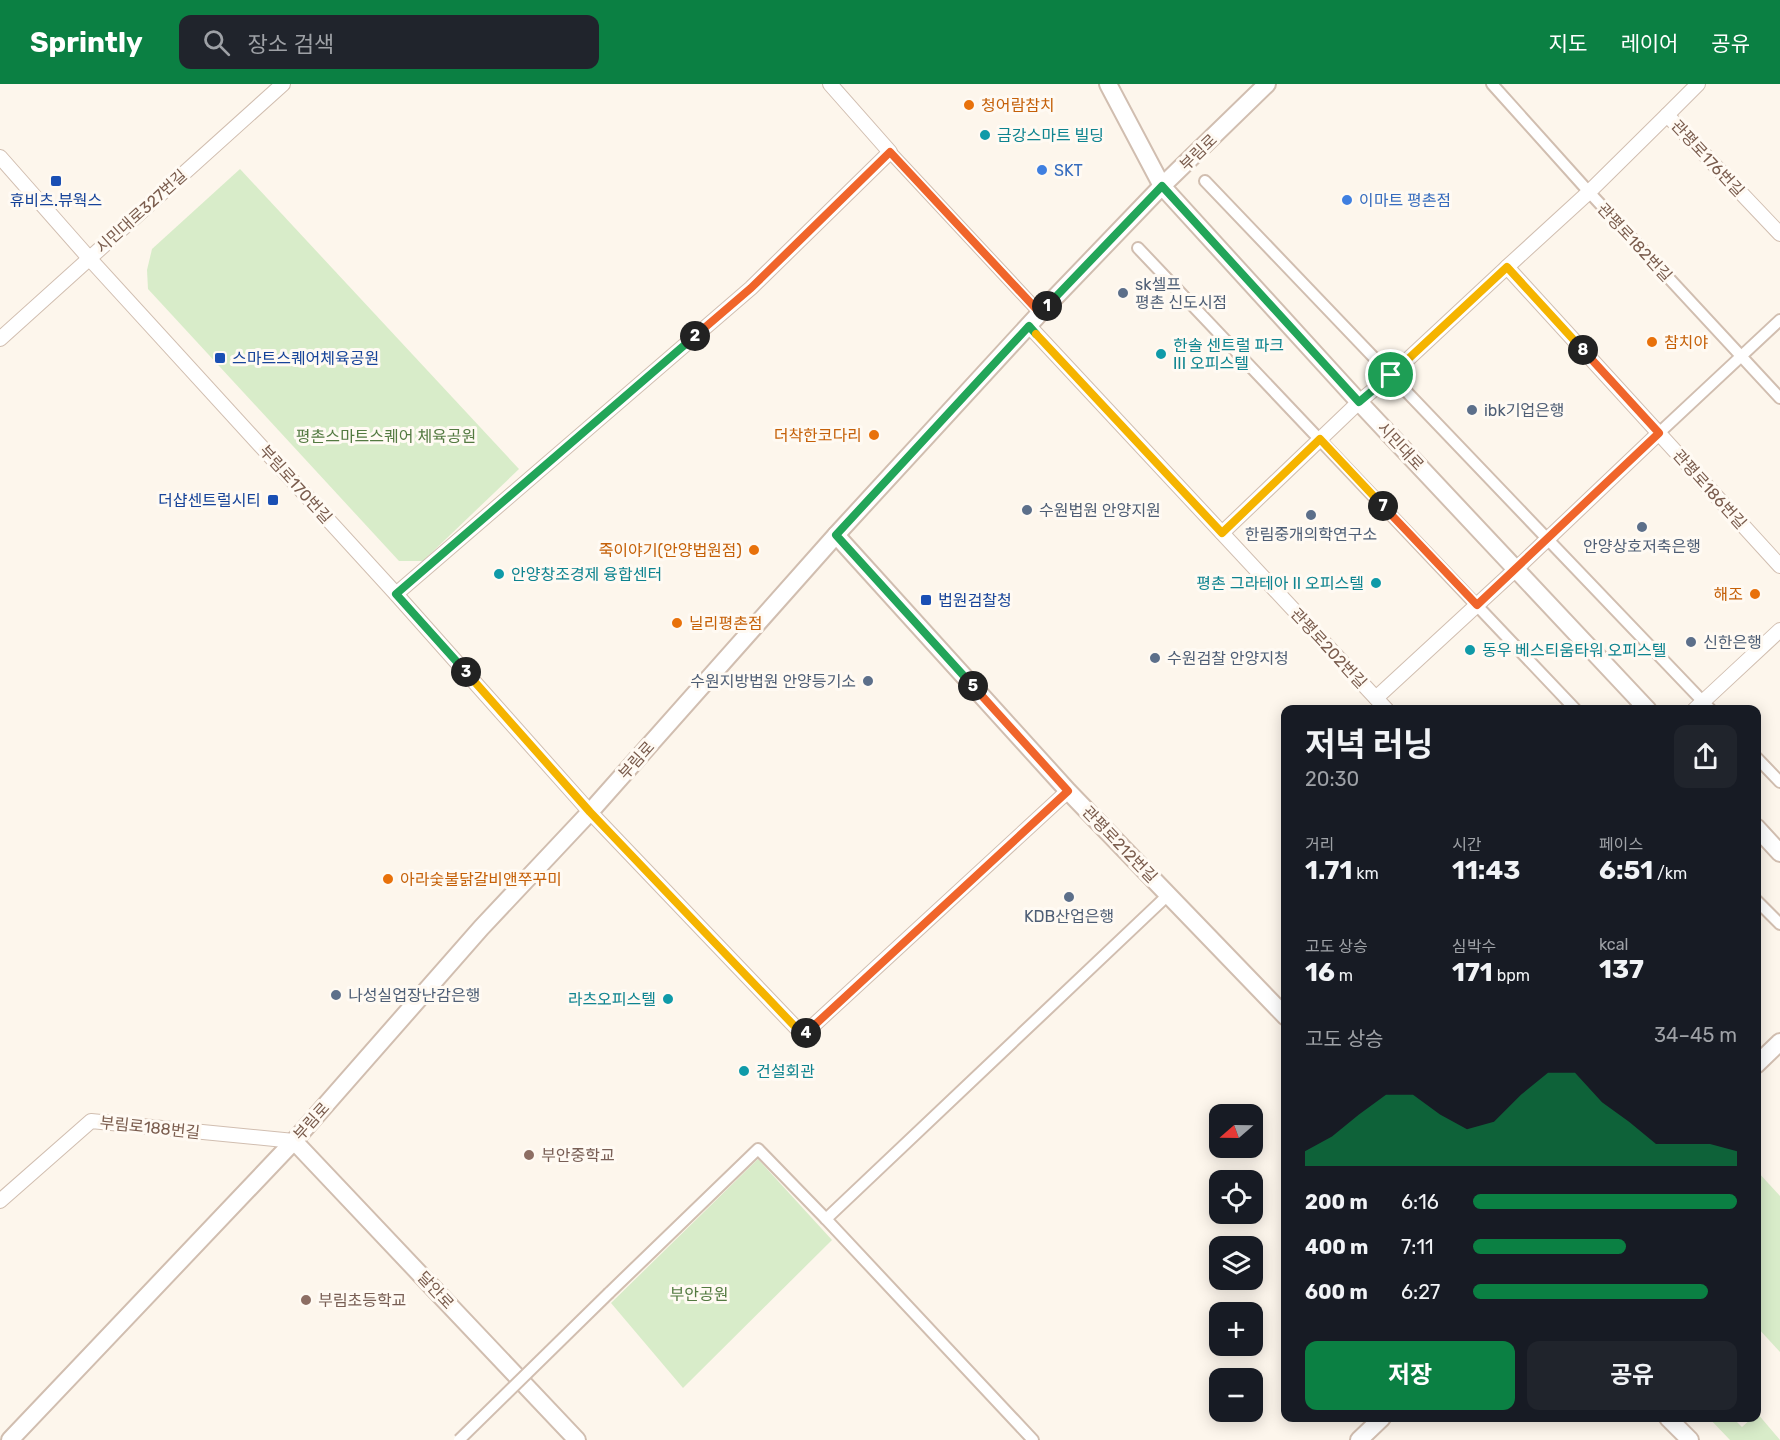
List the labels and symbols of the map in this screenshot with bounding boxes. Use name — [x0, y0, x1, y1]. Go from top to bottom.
place label: 청어람참치 — [981, 96, 1055, 115]
marker: 청어람참치 — [962, 98, 976, 112]
street label: 관평로176번길 — [1667, 116, 1748, 201]
place label: 금강스마트 빌딩 — [997, 126, 1104, 145]
marker: 금강스마트 빌딩 — [978, 128, 992, 142]
street label: 부림로 — [1176, 130, 1221, 175]
place label: SKT — [1054, 161, 1083, 180]
marker: SKT — [1035, 163, 1049, 177]
street label: 시민대로327번길 — [92, 166, 191, 257]
marker: 휴비츠.뷰웍스 — [49, 174, 63, 188]
place label: 휴비츠.뷰웍스 — [10, 191, 102, 210]
place label: 이마트 평촌점 — [1359, 191, 1451, 210]
marker: 이마트 평촌점 — [1340, 193, 1354, 207]
street label: 관평로182번길 — [1594, 199, 1676, 285]
place label: sk셀프 평촌 신도시점 — [1135, 275, 1227, 312]
marker: sk셀프 평촌 신도시점 — [1116, 286, 1130, 300]
pin: 1 — [1032, 291, 1062, 321]
pin: 2 — [680, 321, 710, 351]
place label: 참치야 — [1664, 333, 1708, 352]
pin: 8 — [1568, 335, 1598, 365]
marker: 참치야 — [1645, 335, 1659, 349]
place label: 한솔 센트럴 파크 III 오피스텔 — [1173, 336, 1284, 373]
marker: 한솔 센트럴 파크 III 오피스텔 — [1154, 347, 1168, 361]
place label: 스마트스퀘어체육공원 — [232, 349, 379, 368]
pin — [1365, 349, 1416, 400]
marker: 스마트스퀘어체육공원 — [213, 351, 227, 365]
place label: ibk기업은행 — [1484, 401, 1565, 420]
marker: ibk기업은행 — [1465, 403, 1479, 417]
street label: 시민대로 — [1374, 418, 1428, 475]
place label: 더착한코다리 — [774, 426, 862, 445]
park label: 평촌스마트스퀘어 체육공원 — [296, 427, 476, 446]
marker: 더착한코다리 — [867, 428, 881, 442]
street label: 부림로170번길 — [256, 441, 336, 527]
street label: 관평로186번길 — [1669, 446, 1750, 533]
place label: 더샵센트럴시티 — [158, 491, 261, 510]
pin: 7 — [1368, 491, 1398, 521]
marker: 더샵센트럴시티 — [266, 493, 280, 507]
place label: 수원법원 안양지원 — [1039, 501, 1161, 520]
marker: 수원법원 안양지원 — [1020, 503, 1034, 517]
marker: 한림중개의학연구소 — [1304, 508, 1318, 522]
marker: 안양상호저축은행 — [1635, 520, 1649, 534]
place label: 한림중개의학연구소 — [1245, 525, 1377, 544]
place label: 안양상호저축은행 — [1583, 537, 1701, 556]
place label: 죽이야기(안양법원점) — [599, 541, 742, 560]
marker: 죽이야기(안양법원점) — [747, 543, 761, 557]
place label: 안양창조경제 융합센터 — [511, 565, 662, 584]
marker: 안양창조경제 융합센터 — [492, 567, 506, 581]
place label: 평촌 그라테아 II 오피스텔 — [1196, 574, 1364, 593]
marker: 평촌 그라테아 II 오피스텔 — [1369, 576, 1383, 590]
place label: 해조 — [1714, 585, 1743, 604]
marker: 해조 — [1748, 587, 1762, 601]
place label: 법원검찰청 — [938, 591, 1012, 610]
marker: 법원검찰청 — [919, 593, 933, 607]
street label: 관평로202번길 — [1287, 604, 1371, 692]
place label: 닐리평촌점 — [689, 614, 763, 633]
marker: 닐리평촌점 — [670, 616, 684, 630]
place label: 신한은행 — [1703, 633, 1762, 652]
marker: 신한은행 — [1684, 635, 1698, 649]
place label: 동우 베스티움타워 오피스텔 — [1482, 641, 1666, 660]
marker: 동우 베스티움타워 오피스텔 — [1463, 643, 1477, 657]
place label: 수원검찰 안양지청 — [1167, 649, 1289, 668]
marker: 수원검찰 안양지청 — [1148, 651, 1162, 665]
pin: 3 — [451, 657, 481, 687]
pin: 5 — [958, 671, 988, 701]
place label: 수원지방법원 안양등기소 — [690, 672, 856, 691]
marker: 수원지방법원 안양등기소 — [861, 674, 875, 688]
street label: 부림로 — [615, 737, 658, 783]
street label: 관평로212번길 — [1078, 802, 1161, 887]
place label: 아라숯불닭갈비앤쭈꾸미 — [400, 870, 562, 889]
marker: 아라숯불닭갈비앤쭈꾸미 — [381, 872, 395, 886]
marker: KDB산업은행 — [1062, 890, 1076, 904]
place label: KDB산업은행 — [1024, 907, 1114, 926]
place label: 나성실업장난감은행 — [348, 986, 480, 1005]
marker: 나성실업장난감은행 — [329, 988, 343, 1002]
place label: 라츠오피스텔 — [568, 990, 656, 1009]
marker: 라츠오피스텔 — [661, 992, 675, 1006]
pin: 4 — [791, 1018, 821, 1048]
place label: 건설회관 — [756, 1062, 815, 1081]
marker: 건설회관 — [737, 1064, 751, 1078]
street label: 부림로 — [290, 1098, 333, 1144]
north arrow — [1209, 1104, 1263, 1158]
street label: 부림로188번길 — [99, 1113, 201, 1142]
place label: 부안중학교 — [541, 1146, 615, 1165]
marker: 부안중학교 — [522, 1148, 536, 1162]
street label: 달안로 — [414, 1268, 458, 1313]
park label: 부안공원 — [670, 1285, 728, 1304]
place label: 부림초등학교 — [318, 1291, 406, 1310]
marker: 부림초등학교 — [299, 1293, 313, 1307]

